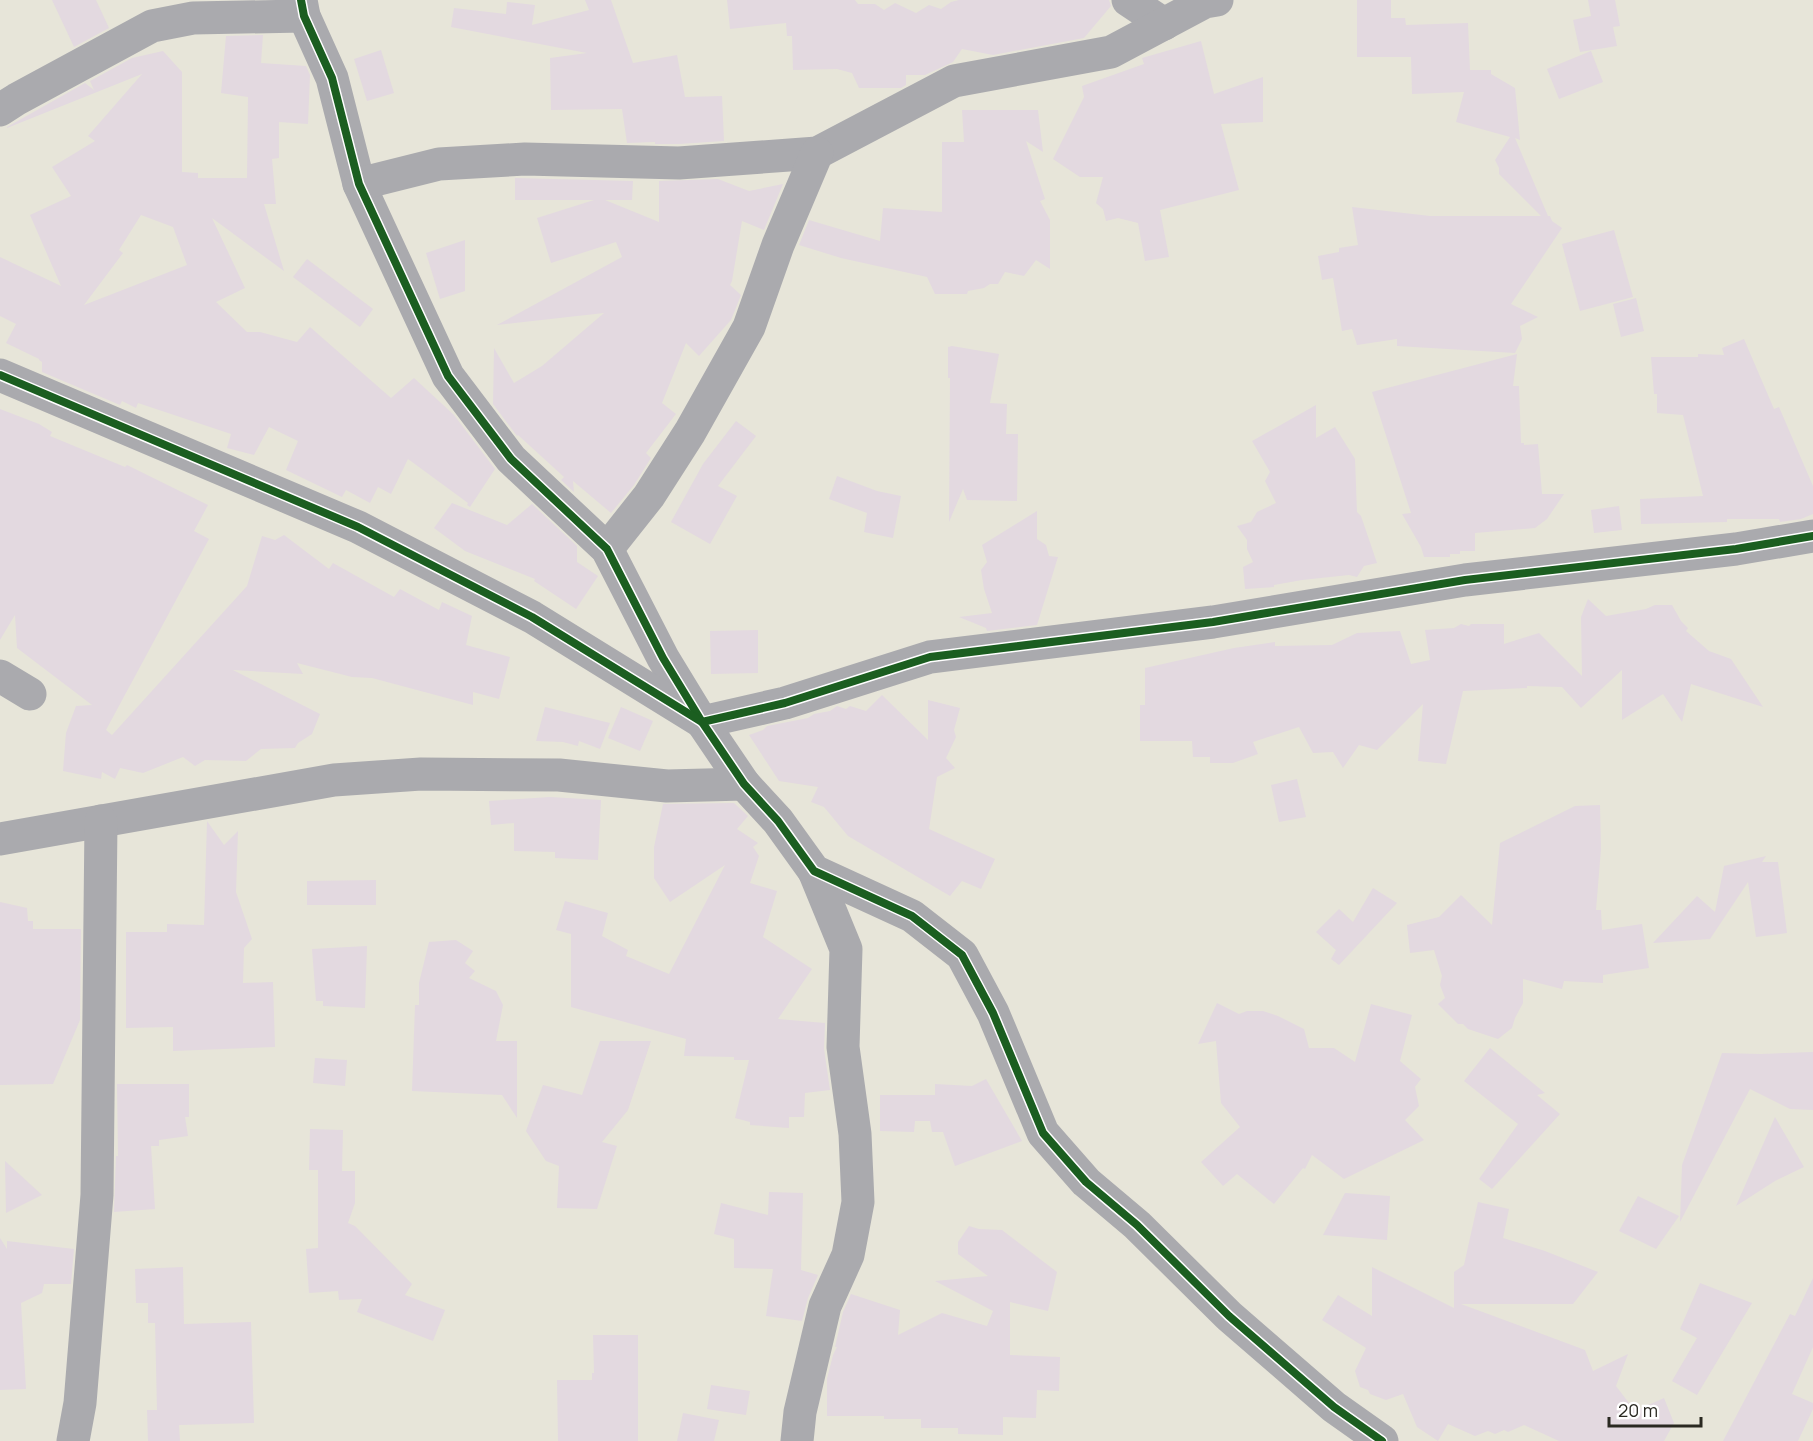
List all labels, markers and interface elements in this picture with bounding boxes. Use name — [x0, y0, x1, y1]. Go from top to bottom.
scale bar — [1609, 1390, 1700, 1428]
text: 20 m — [1618, 1398, 1658, 1422]

